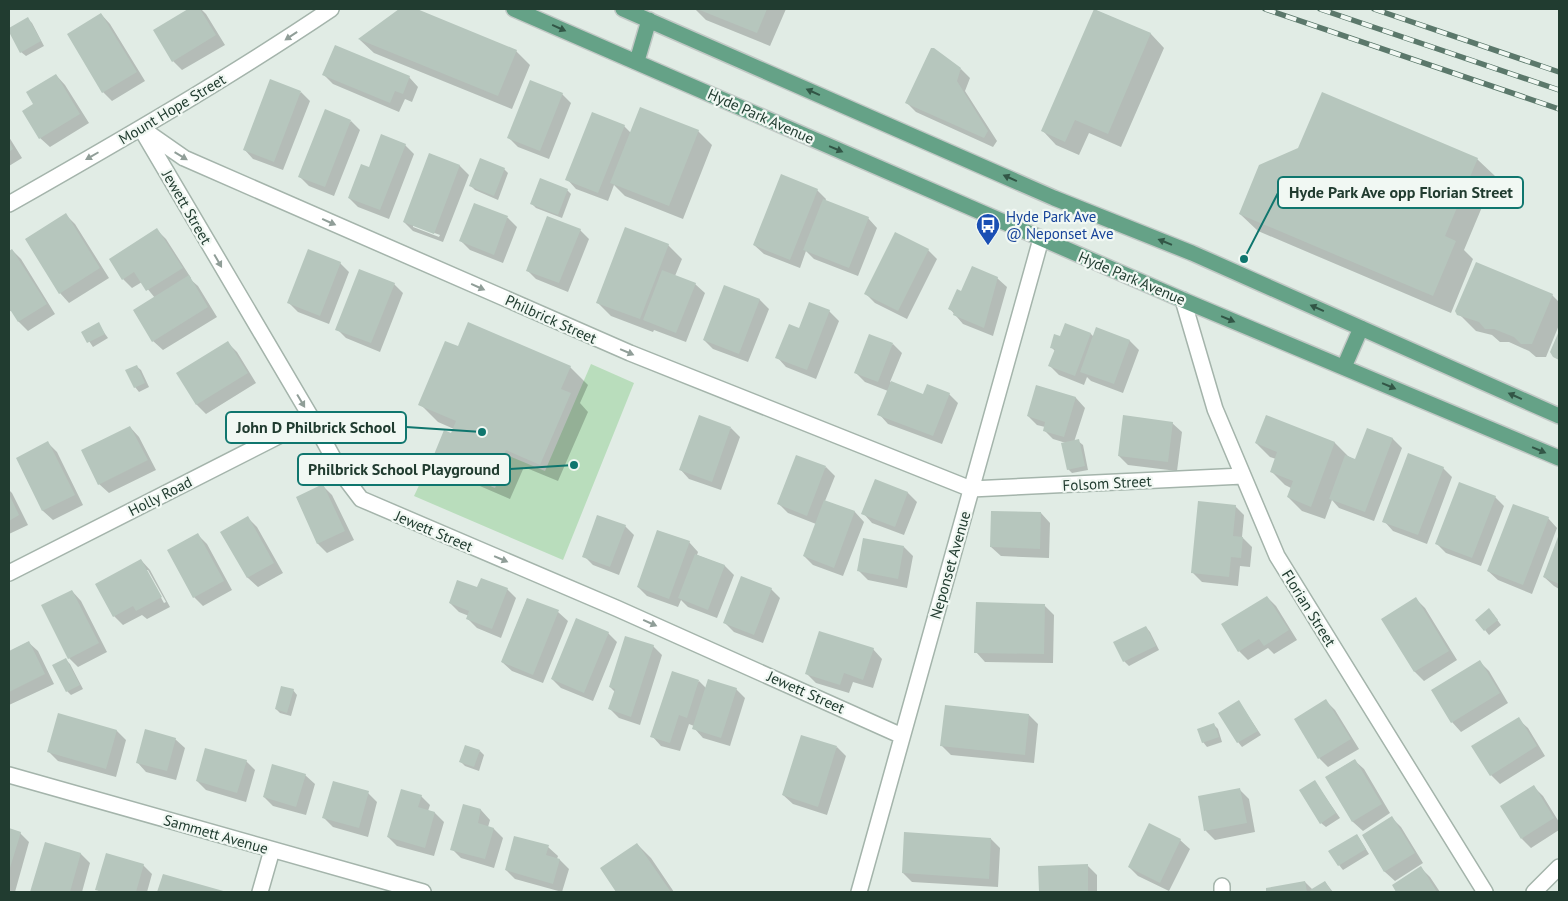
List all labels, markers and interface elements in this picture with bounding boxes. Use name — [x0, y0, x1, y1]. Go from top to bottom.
one-way arrow — [552, 24, 566, 32]
one-way arrow — [284, 31, 298, 41]
street label: Mount Hope Street — [115, 70, 229, 148]
street label: Hyde Park Avenue — [705, 84, 817, 148]
one-way arrow — [806, 87, 820, 95]
one-way arrow — [829, 146, 843, 154]
one-way arrow — [174, 151, 187, 160]
one-way arrow — [85, 152, 98, 161]
street label: Jewett Street — [158, 166, 216, 248]
one-way arrow — [1003, 174, 1017, 182]
callout: Hyde Park Ave opp Florian Street — [1278, 177, 1523, 208]
text: Hyde Park Ave opp Florian Street — [1289, 182, 1513, 202]
place label: Hyde Park Ave @ Neponset Ave — [1006, 207, 1114, 243]
bus stop icon: Hyde Park Ave @ Neponset Ave — [975, 212, 1001, 246]
one-way arrow — [322, 218, 336, 226]
one-way arrow — [1158, 238, 1172, 246]
street label: Hyde Park Avenue — [1076, 247, 1188, 309]
one-way arrow — [214, 254, 223, 268]
one-way arrow — [471, 283, 485, 291]
street label: Philbrick Street — [502, 290, 600, 348]
one-way arrow — [1310, 304, 1324, 312]
one-way arrow — [1221, 315, 1235, 323]
one-way arrow — [620, 348, 634, 356]
one-way arrow — [1382, 383, 1396, 391]
one-way arrow — [1508, 391, 1522, 399]
one-way arrow — [297, 394, 306, 407]
callout: John D Philbrick School — [226, 412, 406, 443]
text: John D Philbrick School — [235, 417, 396, 437]
one-way arrow — [1532, 446, 1546, 454]
callout: Philbrick School Playground — [298, 454, 510, 485]
text: Philbrick School Playground — [308, 459, 500, 479]
street label: Folsom Street — [1062, 471, 1152, 495]
street label: Holly Road — [125, 472, 195, 520]
street label: Jewett Street — [391, 506, 476, 556]
street label: Neponset Avenue — [926, 509, 974, 621]
one-way arrow — [494, 555, 509, 563]
street label: Florian Street — [1278, 566, 1340, 650]
one-way arrow — [643, 619, 657, 627]
street label: Jewett Street — [763, 666, 848, 718]
street label: Sammett Avenue — [162, 810, 270, 858]

